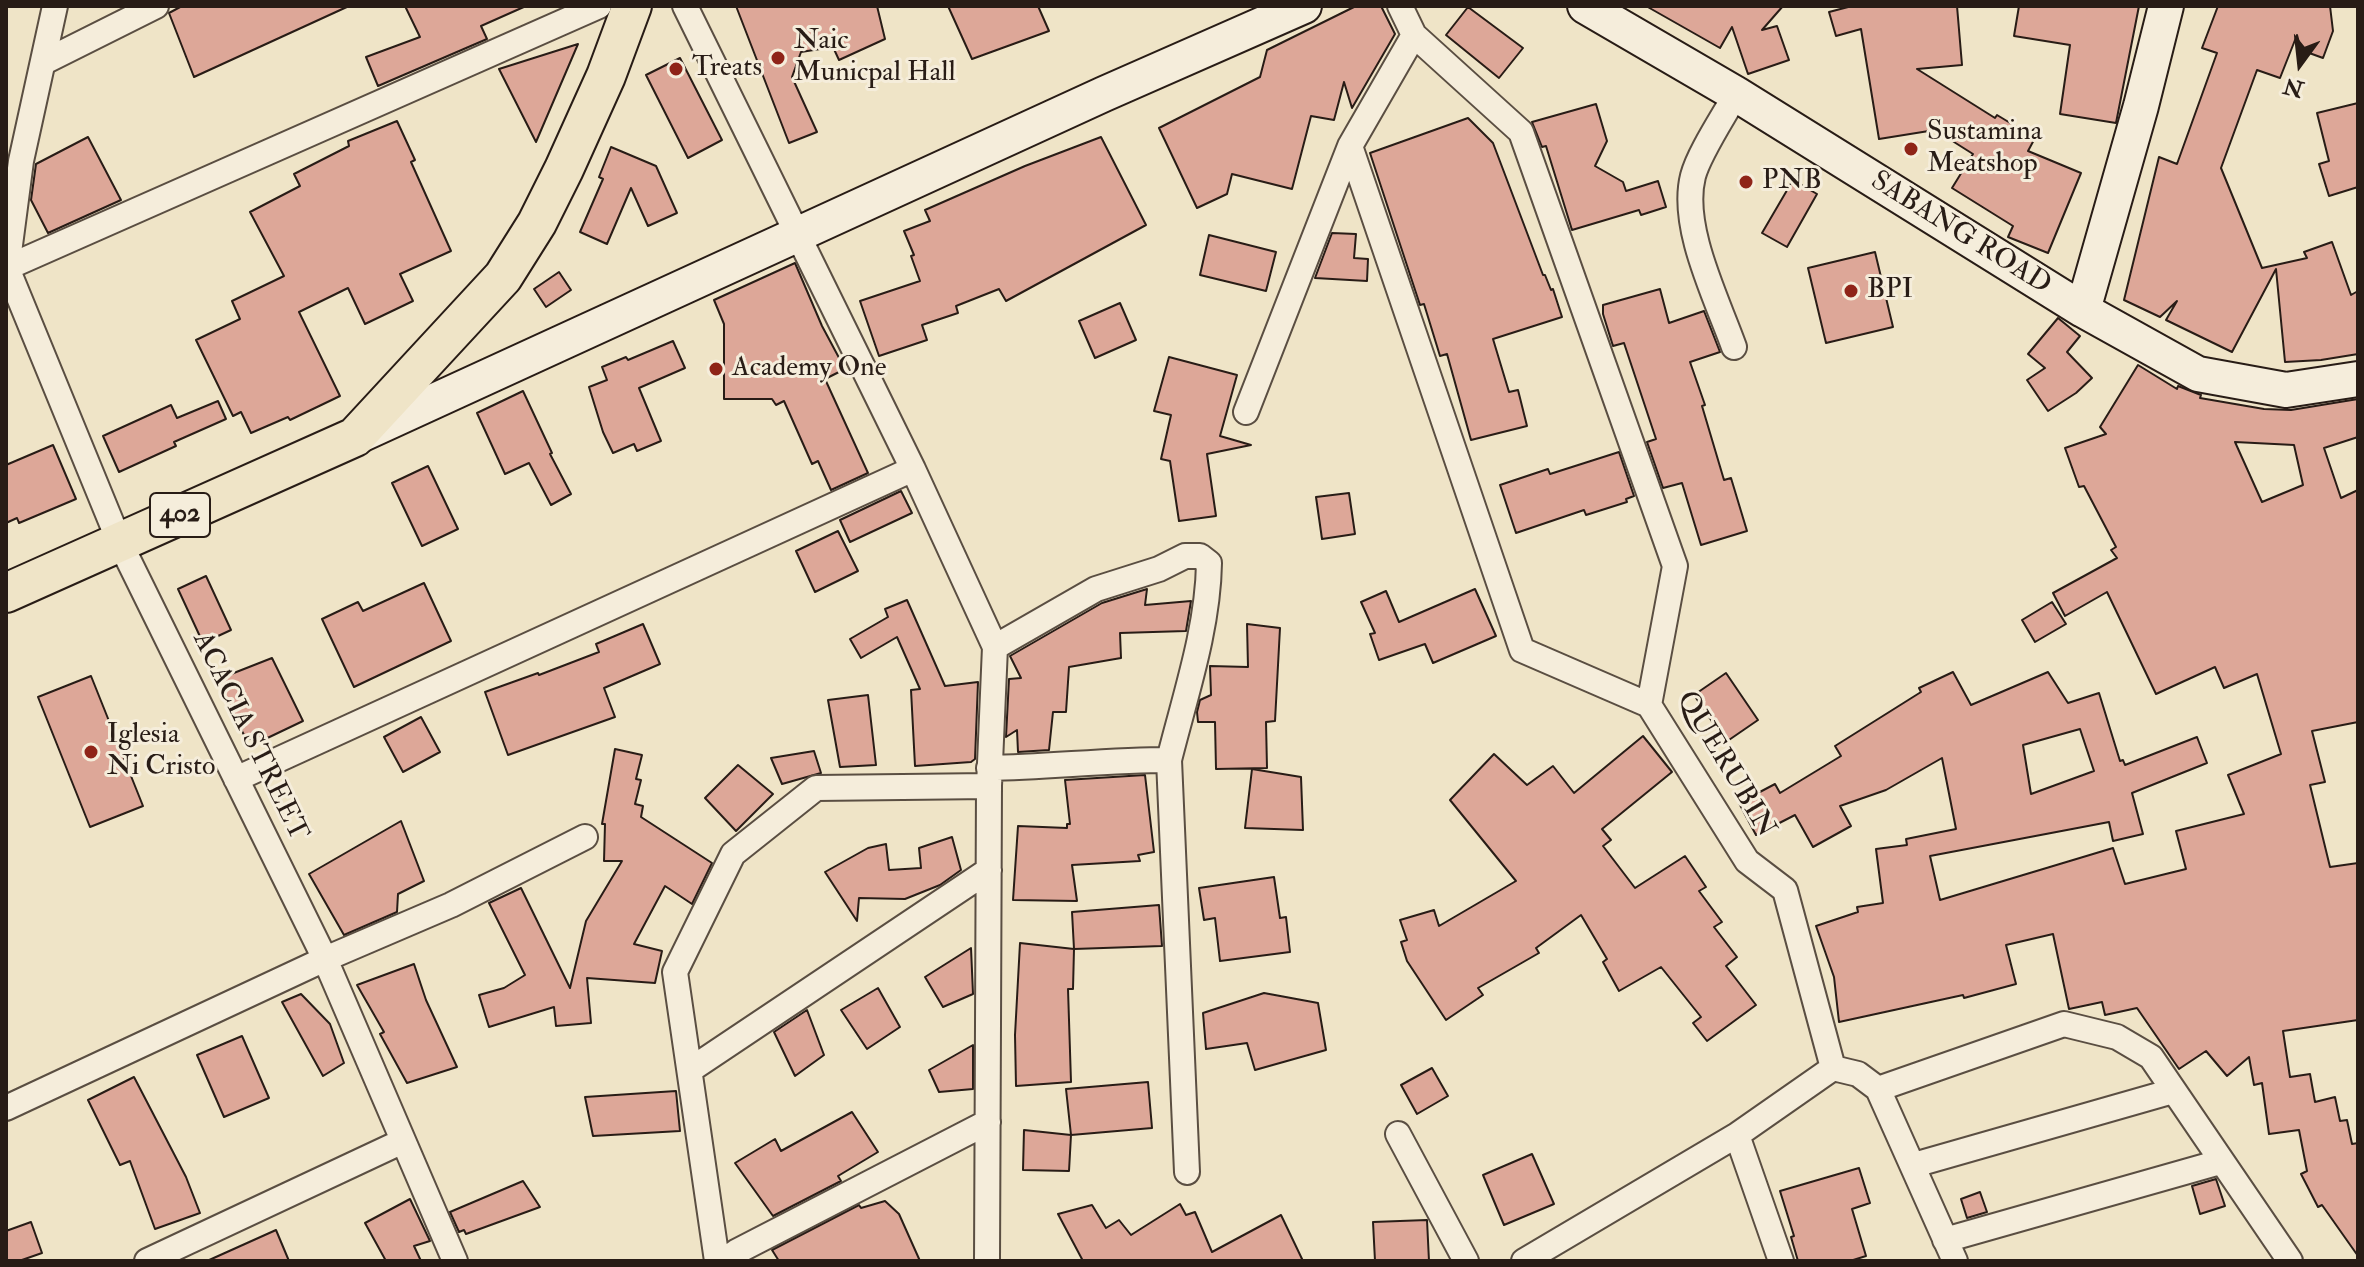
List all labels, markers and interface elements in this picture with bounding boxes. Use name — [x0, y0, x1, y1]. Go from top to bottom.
north arrow — [2260, 24, 2340, 104]
place label: Naic Municpal Hall — [794, 25, 956, 91]
marker: Naic Municpal Hall — [769, 49, 787, 67]
place label: Treats — [692, 52, 762, 86]
marker: Treats — [667, 60, 685, 78]
text: N — [2281, 71, 2307, 103]
place label: Sustamina Meatshop — [1927, 116, 2042, 182]
marker: Sustamina Meatshop — [1902, 140, 1920, 158]
place label: PNB — [1762, 165, 1822, 199]
street label: SABANG ROAD — [1864, 165, 2056, 303]
marker: PNB — [1737, 173, 1755, 191]
place label: BPI — [1867, 274, 1913, 308]
marker: BPI — [1842, 282, 1860, 300]
place label: Academy One — [732, 352, 887, 386]
marker: Academy One — [707, 360, 725, 378]
road number: 402 — [150, 493, 210, 537]
street label: ACACIA STREET — [184, 627, 314, 847]
street label: QUERUBIN — [1668, 686, 1782, 844]
place label: Iglesia Ni Cristo — [107, 719, 215, 785]
marker: Iglesia Ni Cristo — [82, 743, 100, 761]

